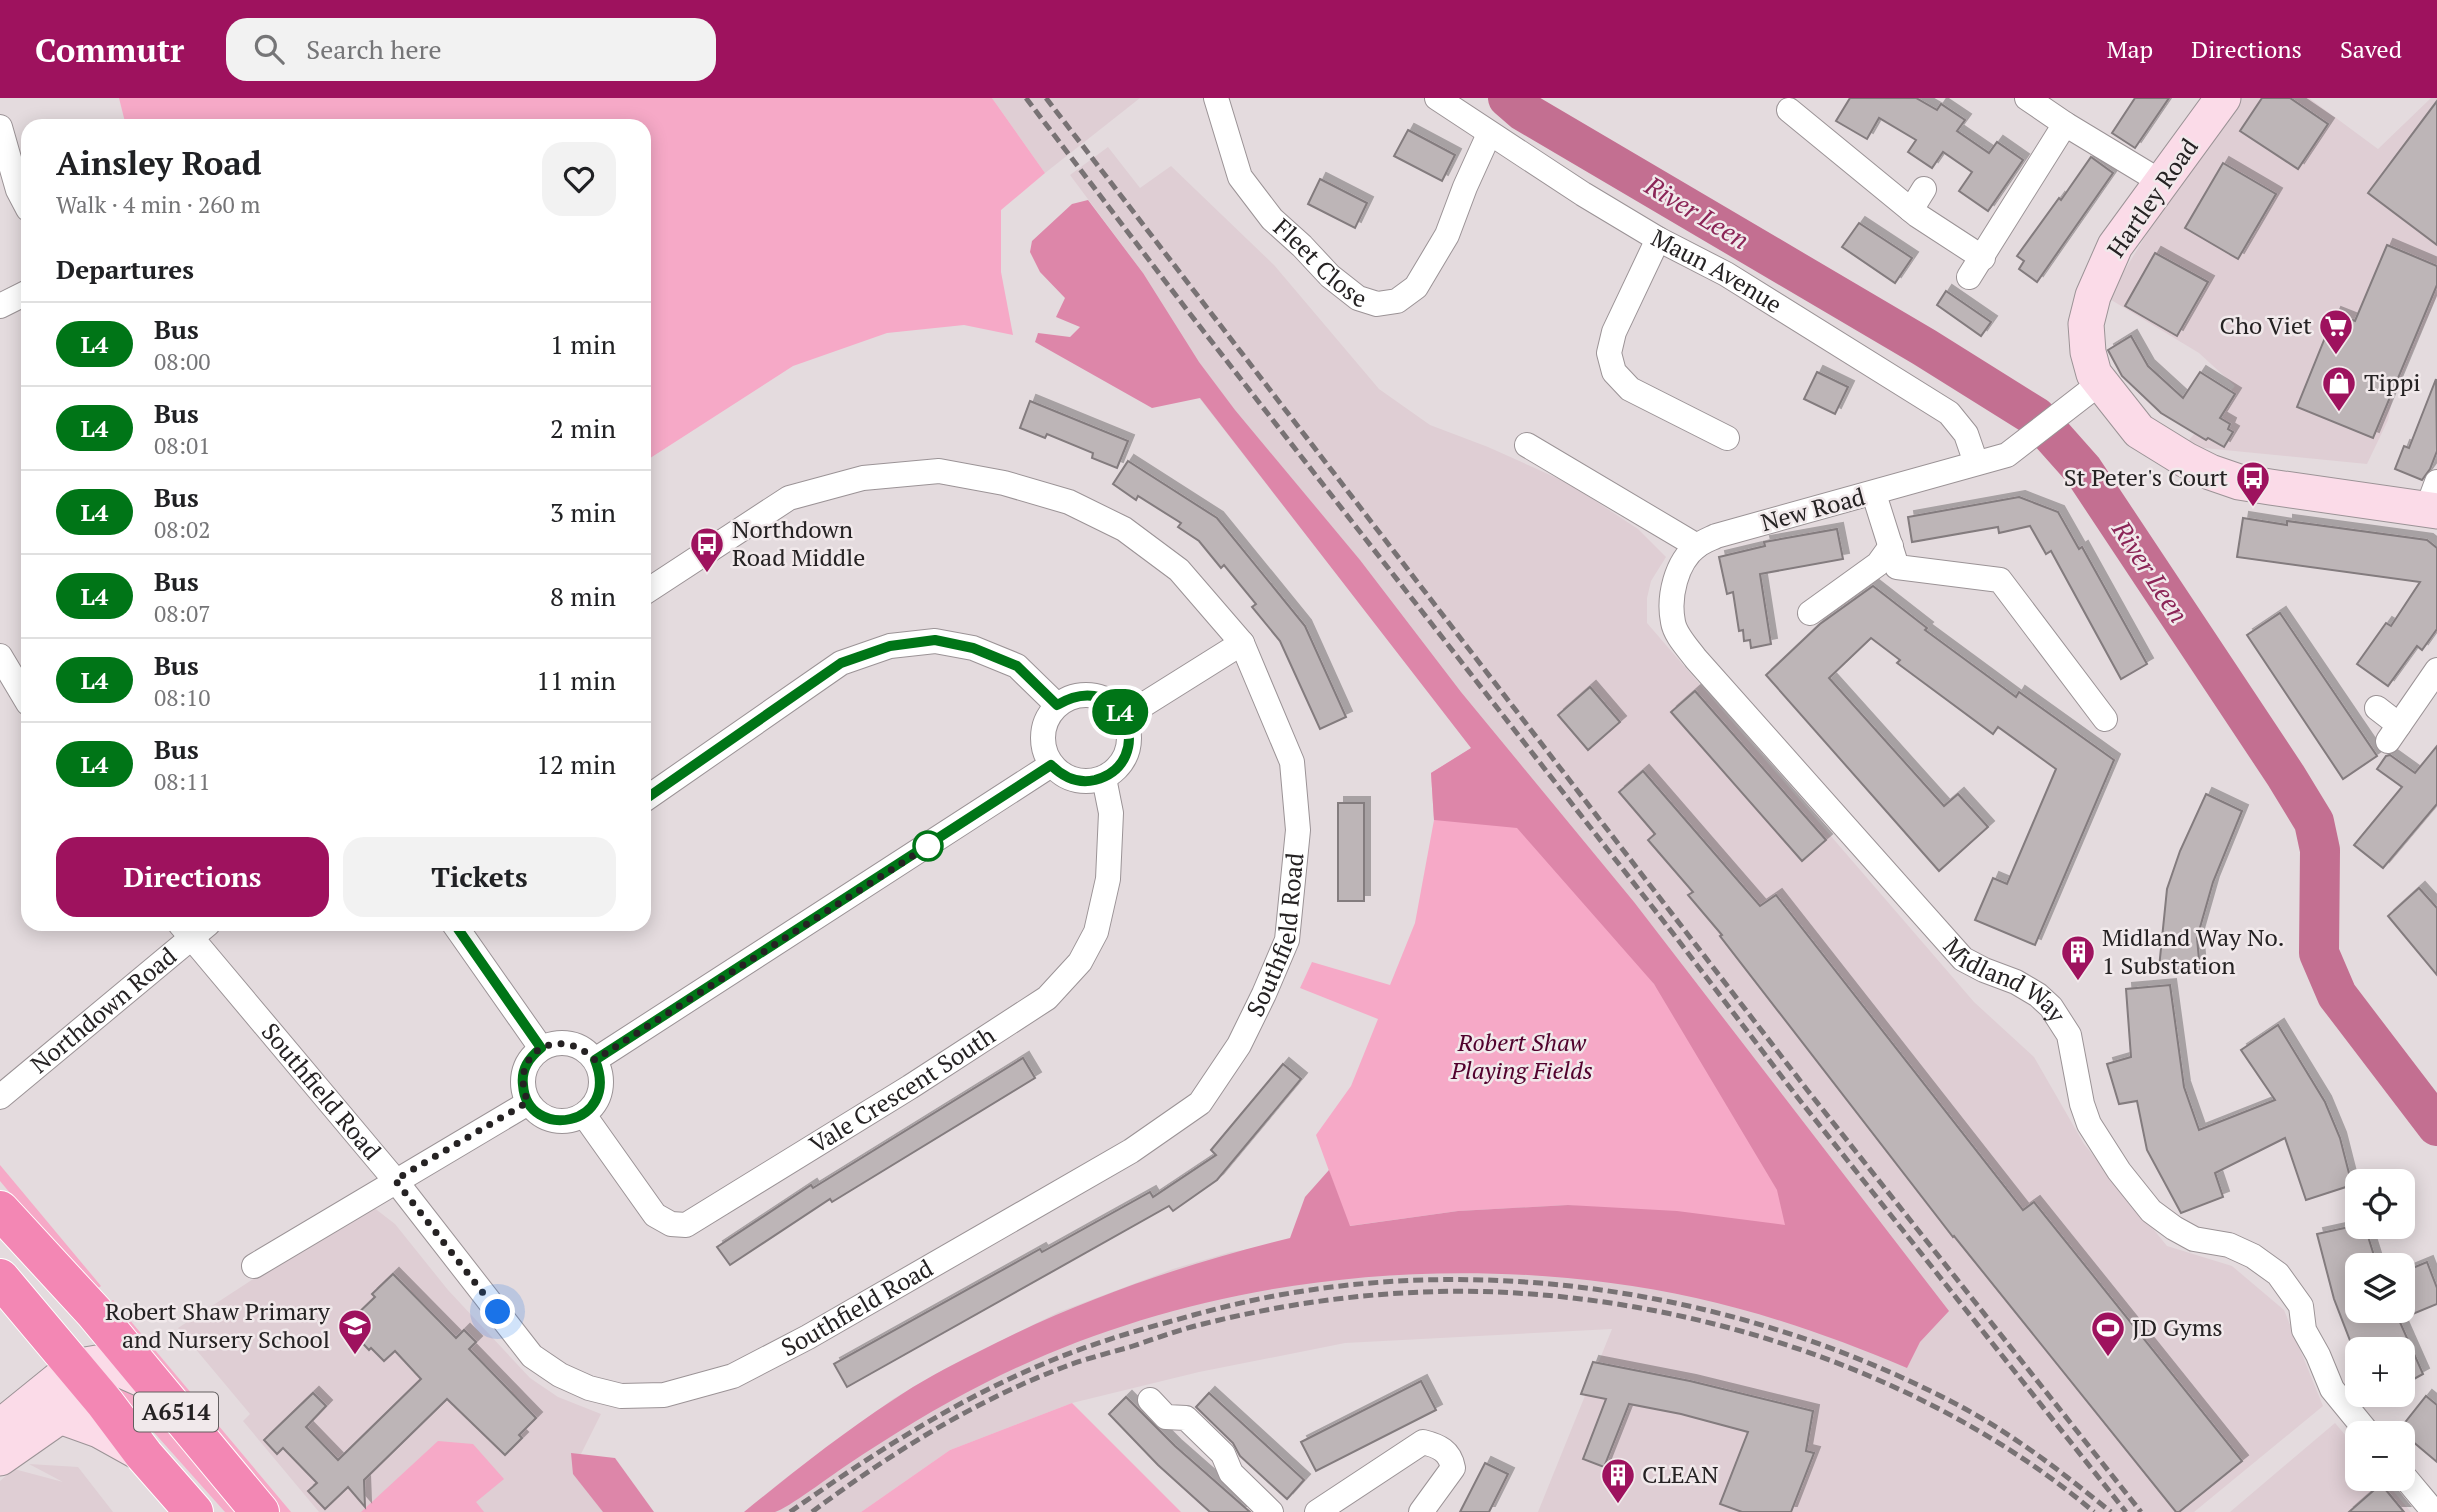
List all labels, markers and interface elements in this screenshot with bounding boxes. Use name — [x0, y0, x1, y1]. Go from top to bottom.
search box — [226, 18, 716, 81]
text: Commutr — [35, 28, 184, 71]
icon: search — [250, 30, 288, 68]
text: Search here — [306, 32, 442, 66]
text: Map — [2107, 33, 2153, 65]
text: Directions — [2191, 33, 2302, 65]
text: Saved — [2340, 33, 2402, 65]
street label: Hartley Road — [2099, 132, 2205, 263]
text: Ainsley Road — [56, 141, 262, 184]
button: heart — [542, 142, 616, 216]
water label: River Leen — [1639, 167, 1756, 256]
text: Walk · 4 min · 260 m — [56, 189, 260, 220]
street label: Fleet Close — [1267, 211, 1370, 315]
street label: Maun Avenue — [1646, 221, 1788, 320]
text: Departures — [56, 252, 194, 286]
supermarket icon: Cho Viet — [2317, 307, 2355, 356]
place label: Cho Viet — [2219, 309, 2312, 341]
text: Bus — [154, 312, 199, 346]
text: 1 min — [550, 327, 616, 361]
text: L4 — [81, 328, 108, 360]
text: 08:00 — [154, 346, 211, 377]
shop icon: Tippi — [2320, 364, 2358, 413]
place label: Tippi — [2364, 366, 2420, 398]
text: Bus — [154, 396, 199, 430]
text: 2 min — [550, 411, 616, 445]
text: L4 — [81, 412, 108, 444]
text: 08:01 — [154, 430, 211, 461]
bus stop icon: St Peter's Court — [2234, 459, 2272, 508]
place label: St Peter's Court — [2064, 461, 2228, 493]
text: Bus — [154, 480, 199, 514]
street label: New Road — [1757, 480, 1868, 538]
text: 3 min — [550, 495, 616, 529]
text: L4 — [81, 496, 108, 528]
place label: Northdown Road Middle — [732, 513, 865, 573]
water label: River Leen — [2105, 513, 2196, 629]
text: 08:02 — [154, 514, 211, 545]
bus stop icon: Northdown Road Middle — [688, 525, 726, 574]
text: Bus — [154, 564, 199, 598]
text: 8 min — [550, 579, 616, 613]
text: L4 — [81, 580, 108, 612]
text: 08:07 — [154, 598, 211, 629]
text: Bus — [154, 648, 199, 682]
text: 11 min — [536, 663, 616, 697]
text: L4 — [81, 664, 108, 696]
text: 08:10 — [154, 682, 211, 713]
line badge: L4 — [1088, 689, 1152, 735]
text: L4 — [1106, 696, 1134, 728]
text: Bus — [154, 732, 199, 766]
text: 12 min — [536, 747, 616, 781]
text: L4 — [81, 748, 108, 780]
text: 08:11 — [154, 766, 211, 797]
unlabelled marker — [913, 831, 943, 861]
button: Directions — [56, 837, 329, 917]
button: Tickets — [343, 837, 616, 917]
street label: Southfield Road — [1239, 851, 1311, 1021]
place label: Midland Way No. 1 Substation — [2102, 921, 2285, 981]
street label: Midland Way — [1937, 931, 2074, 1029]
building icon: Midland Way No. 1 Substation — [2059, 933, 2097, 982]
street label: Northdown Road — [24, 940, 183, 1080]
street label: Southfield Road — [255, 1016, 388, 1166]
street label: Vale Crescent South — [803, 1019, 1001, 1160]
park label: Robert Shaw Playing Fields — [1450, 1026, 1593, 1086]
map controls — [2345, 1169, 2415, 1491]
button: locate — [2345, 1169, 2415, 1239]
street label: Southfield Road — [776, 1252, 938, 1363]
button: layers — [2345, 1253, 2415, 1323]
your location — [480, 1294, 515, 1329]
place label: Robert Shaw Primary and Nursery School — [105, 1295, 331, 1355]
school or university icon: Robert Shaw Primary and Nursery School — [336, 1307, 374, 1356]
sports icon: JD Gyms — [2089, 1309, 2127, 1358]
place label: JD Gyms — [2132, 1311, 2223, 1343]
button: + — [2345, 1337, 2415, 1407]
road number: A6514 — [134, 1392, 218, 1432]
button: − — [2345, 1421, 2415, 1491]
building icon: CLEAN — [1599, 1456, 1637, 1505]
place label: CLEAN — [1642, 1458, 1719, 1490]

